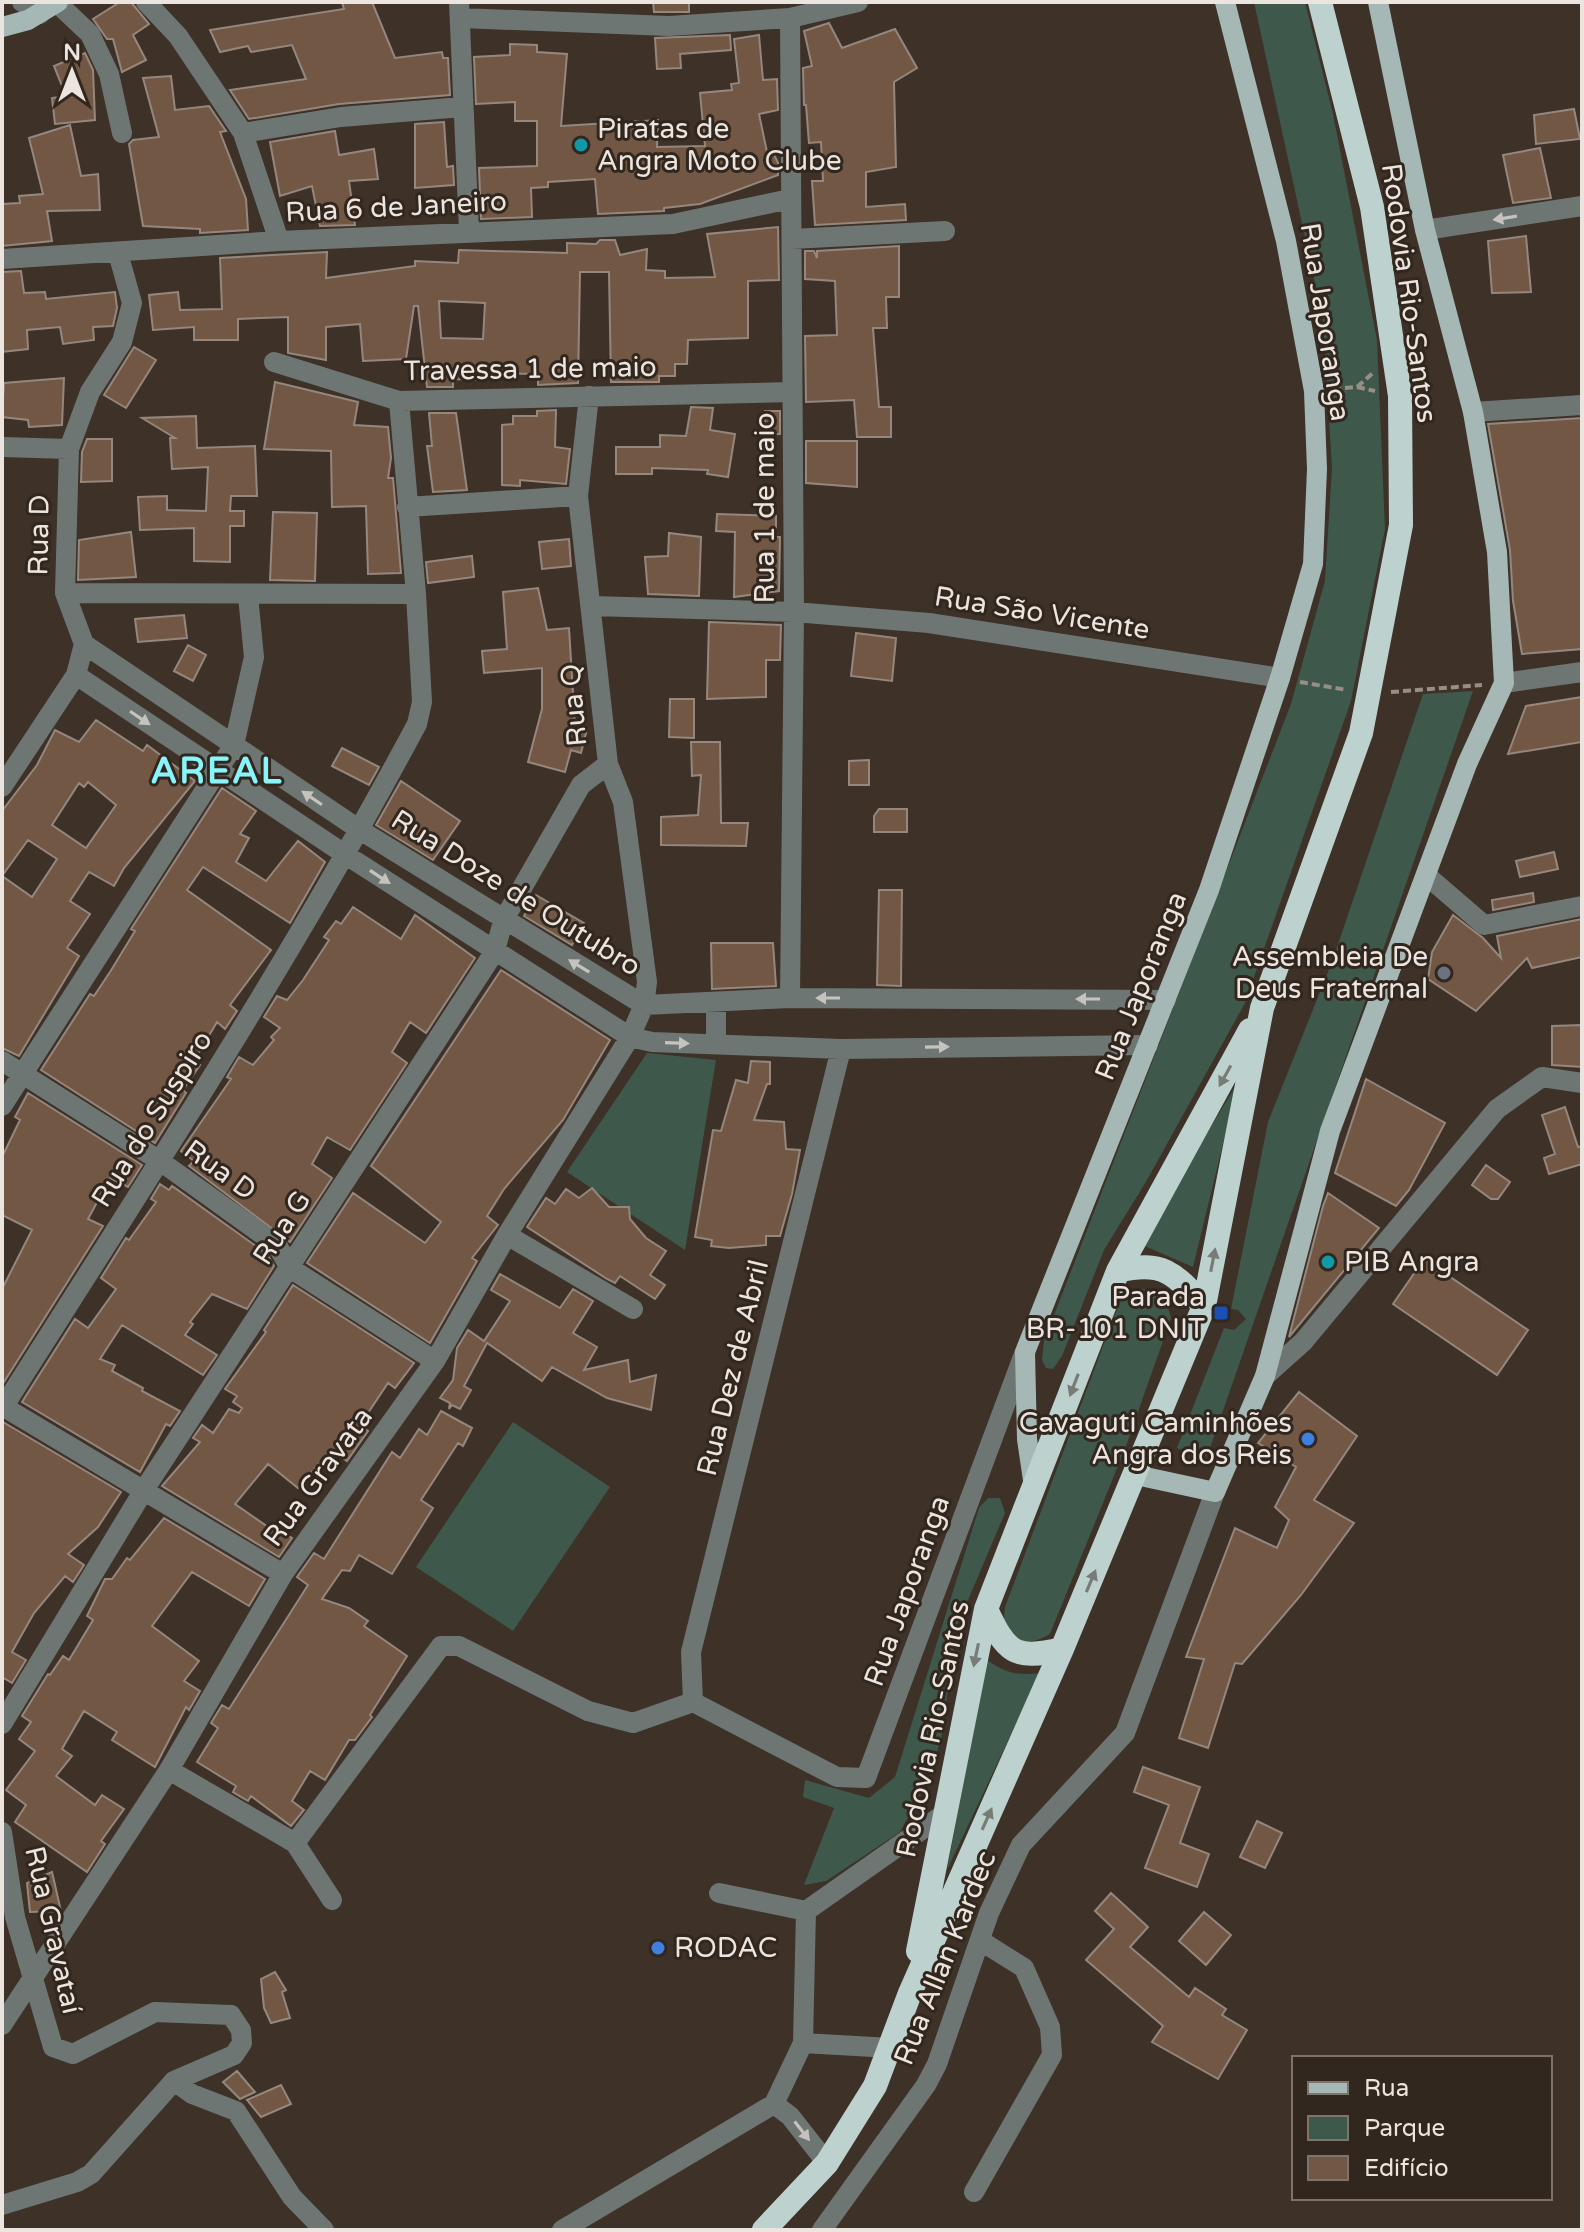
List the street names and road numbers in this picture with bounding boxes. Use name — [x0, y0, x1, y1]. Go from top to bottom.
street label: Rodovia Rio-Santos — [1374, 161, 1444, 425]
street label: Rua 6 de Janeiro — [284, 184, 508, 230]
street label: Rua Japoranga — [1293, 220, 1357, 424]
street label: Travessa 1 de maio — [403, 350, 657, 388]
street label: Rua 1 de maio — [748, 412, 782, 604]
street label: Rua D — [21, 494, 57, 576]
street label: Rua São Vicente — [932, 579, 1152, 647]
street label: Rua Q — [553, 662, 595, 748]
street label: Rua Doze de Outubro — [385, 802, 647, 984]
street label: Rua Japoranga — [1088, 887, 1194, 1085]
street label: Rua do Suspiro — [84, 1025, 220, 1213]
street label: Rua D — [177, 1132, 263, 1208]
street label: Rua G — [246, 1185, 318, 1271]
street label: Rua Dez de Abril — [690, 1256, 776, 1480]
street label: Rua Gravata — [256, 1401, 380, 1553]
street label: Rua Japoranga — [857, 1491, 957, 1691]
street label: Rodovia Rio-Santos — [889, 1597, 977, 1861]
street label: Rua Gravataí — [17, 1843, 89, 2017]
street label: Rua Allan Kardec — [887, 1846, 1003, 2070]

